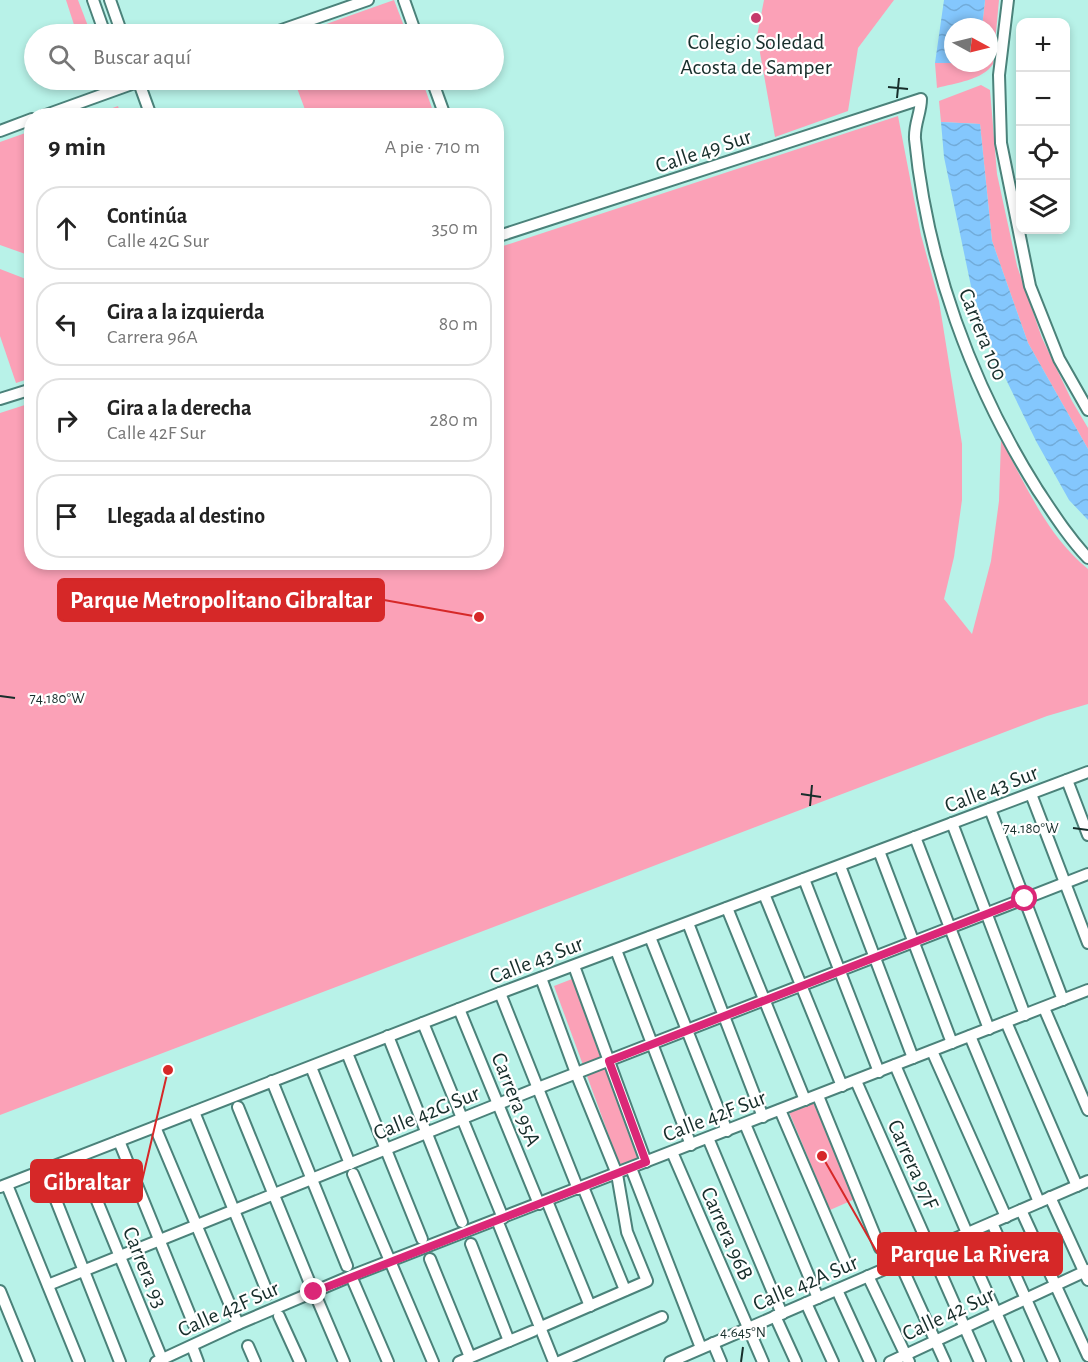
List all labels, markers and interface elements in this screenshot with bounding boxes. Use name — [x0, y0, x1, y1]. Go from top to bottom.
marker: Colegio Soledad Acosta de Samper — [749, 11, 763, 25]
north arrow — [944, 18, 998, 72]
map controls — [1016, 18, 1070, 234]
button: + — [1016, 18, 1070, 72]
search box — [24, 24, 504, 90]
place label: Colegio Soledad Acosta de Samper — [680, 31, 832, 78]
icon: search — [45, 41, 78, 74]
text: Buscar aquí — [93, 46, 191, 68]
button: − — [1016, 72, 1070, 126]
street label: Calle 49 Sur — [653, 125, 754, 177]
button: locate — [1016, 126, 1070, 180]
text: 9 min — [48, 134, 106, 160]
text: A pie · 710 m — [385, 137, 480, 157]
button: layers — [1016, 180, 1070, 234]
text: Continúa — [107, 205, 187, 227]
icon: ahead — [50, 212, 83, 245]
text: 350 m — [432, 218, 478, 238]
text: Calle 42G Sur — [107, 231, 209, 251]
street label: Carrera 100 — [955, 285, 1011, 384]
text: Gira a la izquierda — [107, 301, 265, 323]
icon: left — [50, 308, 83, 341]
text: 80 m — [439, 314, 478, 334]
text: Carrera 96A — [107, 327, 198, 347]
text: Gira a la derecha — [107, 397, 252, 419]
icon: right — [50, 404, 83, 437]
text: 280 m — [430, 410, 478, 430]
text: Calle 42F Sur — [107, 423, 206, 443]
icon: arrive — [50, 500, 83, 533]
text: Llegada al destino — [107, 505, 265, 527]
callout: Parque Metropolitano Gibraltar — [58, 579, 384, 621]
text: Parque Metropolitano Gibraltar — [70, 589, 373, 613]
text: 74.180°W — [29, 691, 85, 706]
street label: Calle 43 Sur — [942, 761, 1041, 817]
text: 74.180°W — [1003, 821, 1059, 836]
route start — [1011, 885, 1037, 911]
street label: Calle 43 Sur — [487, 932, 586, 988]
street label: Carrera 95A — [487, 1050, 545, 1149]
street label: Calle 42G Sur — [370, 1082, 482, 1144]
street label: Calle 42F Sur — [660, 1086, 769, 1146]
street label: Carrera 97F — [884, 1116, 943, 1213]
callout: Gibraltar — [31, 1160, 142, 1202]
text: Gibraltar — [44, 1171, 131, 1195]
street label: Carrera 96B — [697, 1184, 757, 1283]
street label: Carrera 93 — [119, 1223, 171, 1311]
callout: Parque La Rivera — [878, 1233, 1062, 1275]
text: Parque La Rivera — [890, 1243, 1050, 1267]
street label: Calle 42A Sur — [750, 1251, 861, 1315]
street label: Calle 42F Sur — [174, 1277, 282, 1341]
route end — [300, 1278, 326, 1304]
street label: Calle 42 Sur — [899, 1283, 998, 1345]
text: 4.645°N — [720, 1325, 766, 1340]

